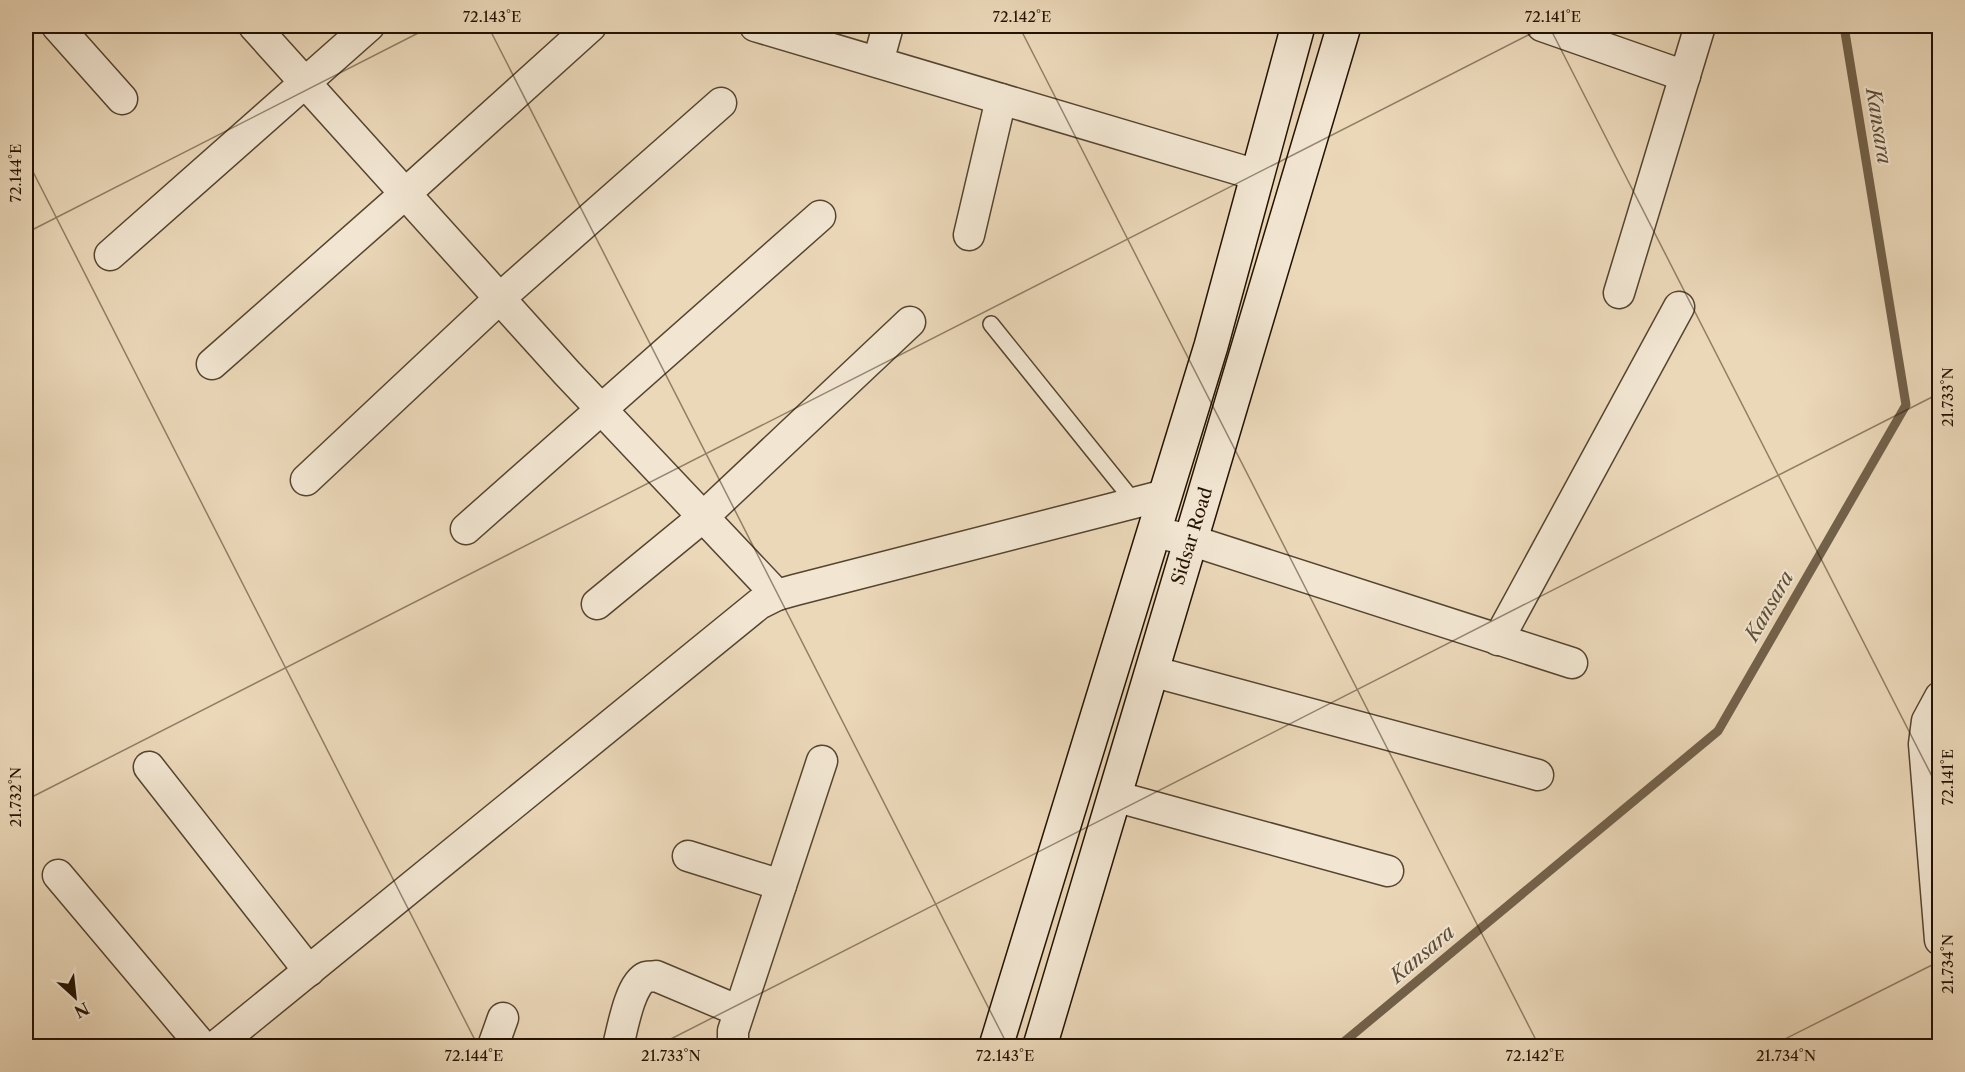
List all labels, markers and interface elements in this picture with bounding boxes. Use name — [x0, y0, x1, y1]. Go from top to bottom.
text: 72.143°E — [463, 7, 521, 26]
text: 72.142°E — [993, 7, 1051, 26]
text: 72.141°E — [1525, 7, 1581, 26]
water label: Kansara — [1861, 84, 1897, 166]
text: 72.144°E — [6, 144, 25, 202]
text: 21.733°N — [1938, 367, 1957, 427]
street label: Sidsar Road — [1167, 484, 1217, 588]
water label: Kansara — [1738, 567, 1799, 647]
text: 72.141°E — [1938, 749, 1957, 805]
text: 21.732°N — [6, 767, 25, 827]
water label: Kansara — [1383, 920, 1459, 989]
text: 21.734°N — [1938, 934, 1957, 994]
north arrow — [45, 967, 105, 1027]
text: N — [71, 998, 93, 1022]
text: 72.144°E — [445, 1046, 503, 1065]
text: 21.733°N — [641, 1046, 701, 1065]
text: 72.143°E — [976, 1046, 1034, 1065]
text: 72.142°E — [1506, 1046, 1564, 1065]
text: 21.734°N — [1756, 1046, 1816, 1065]

